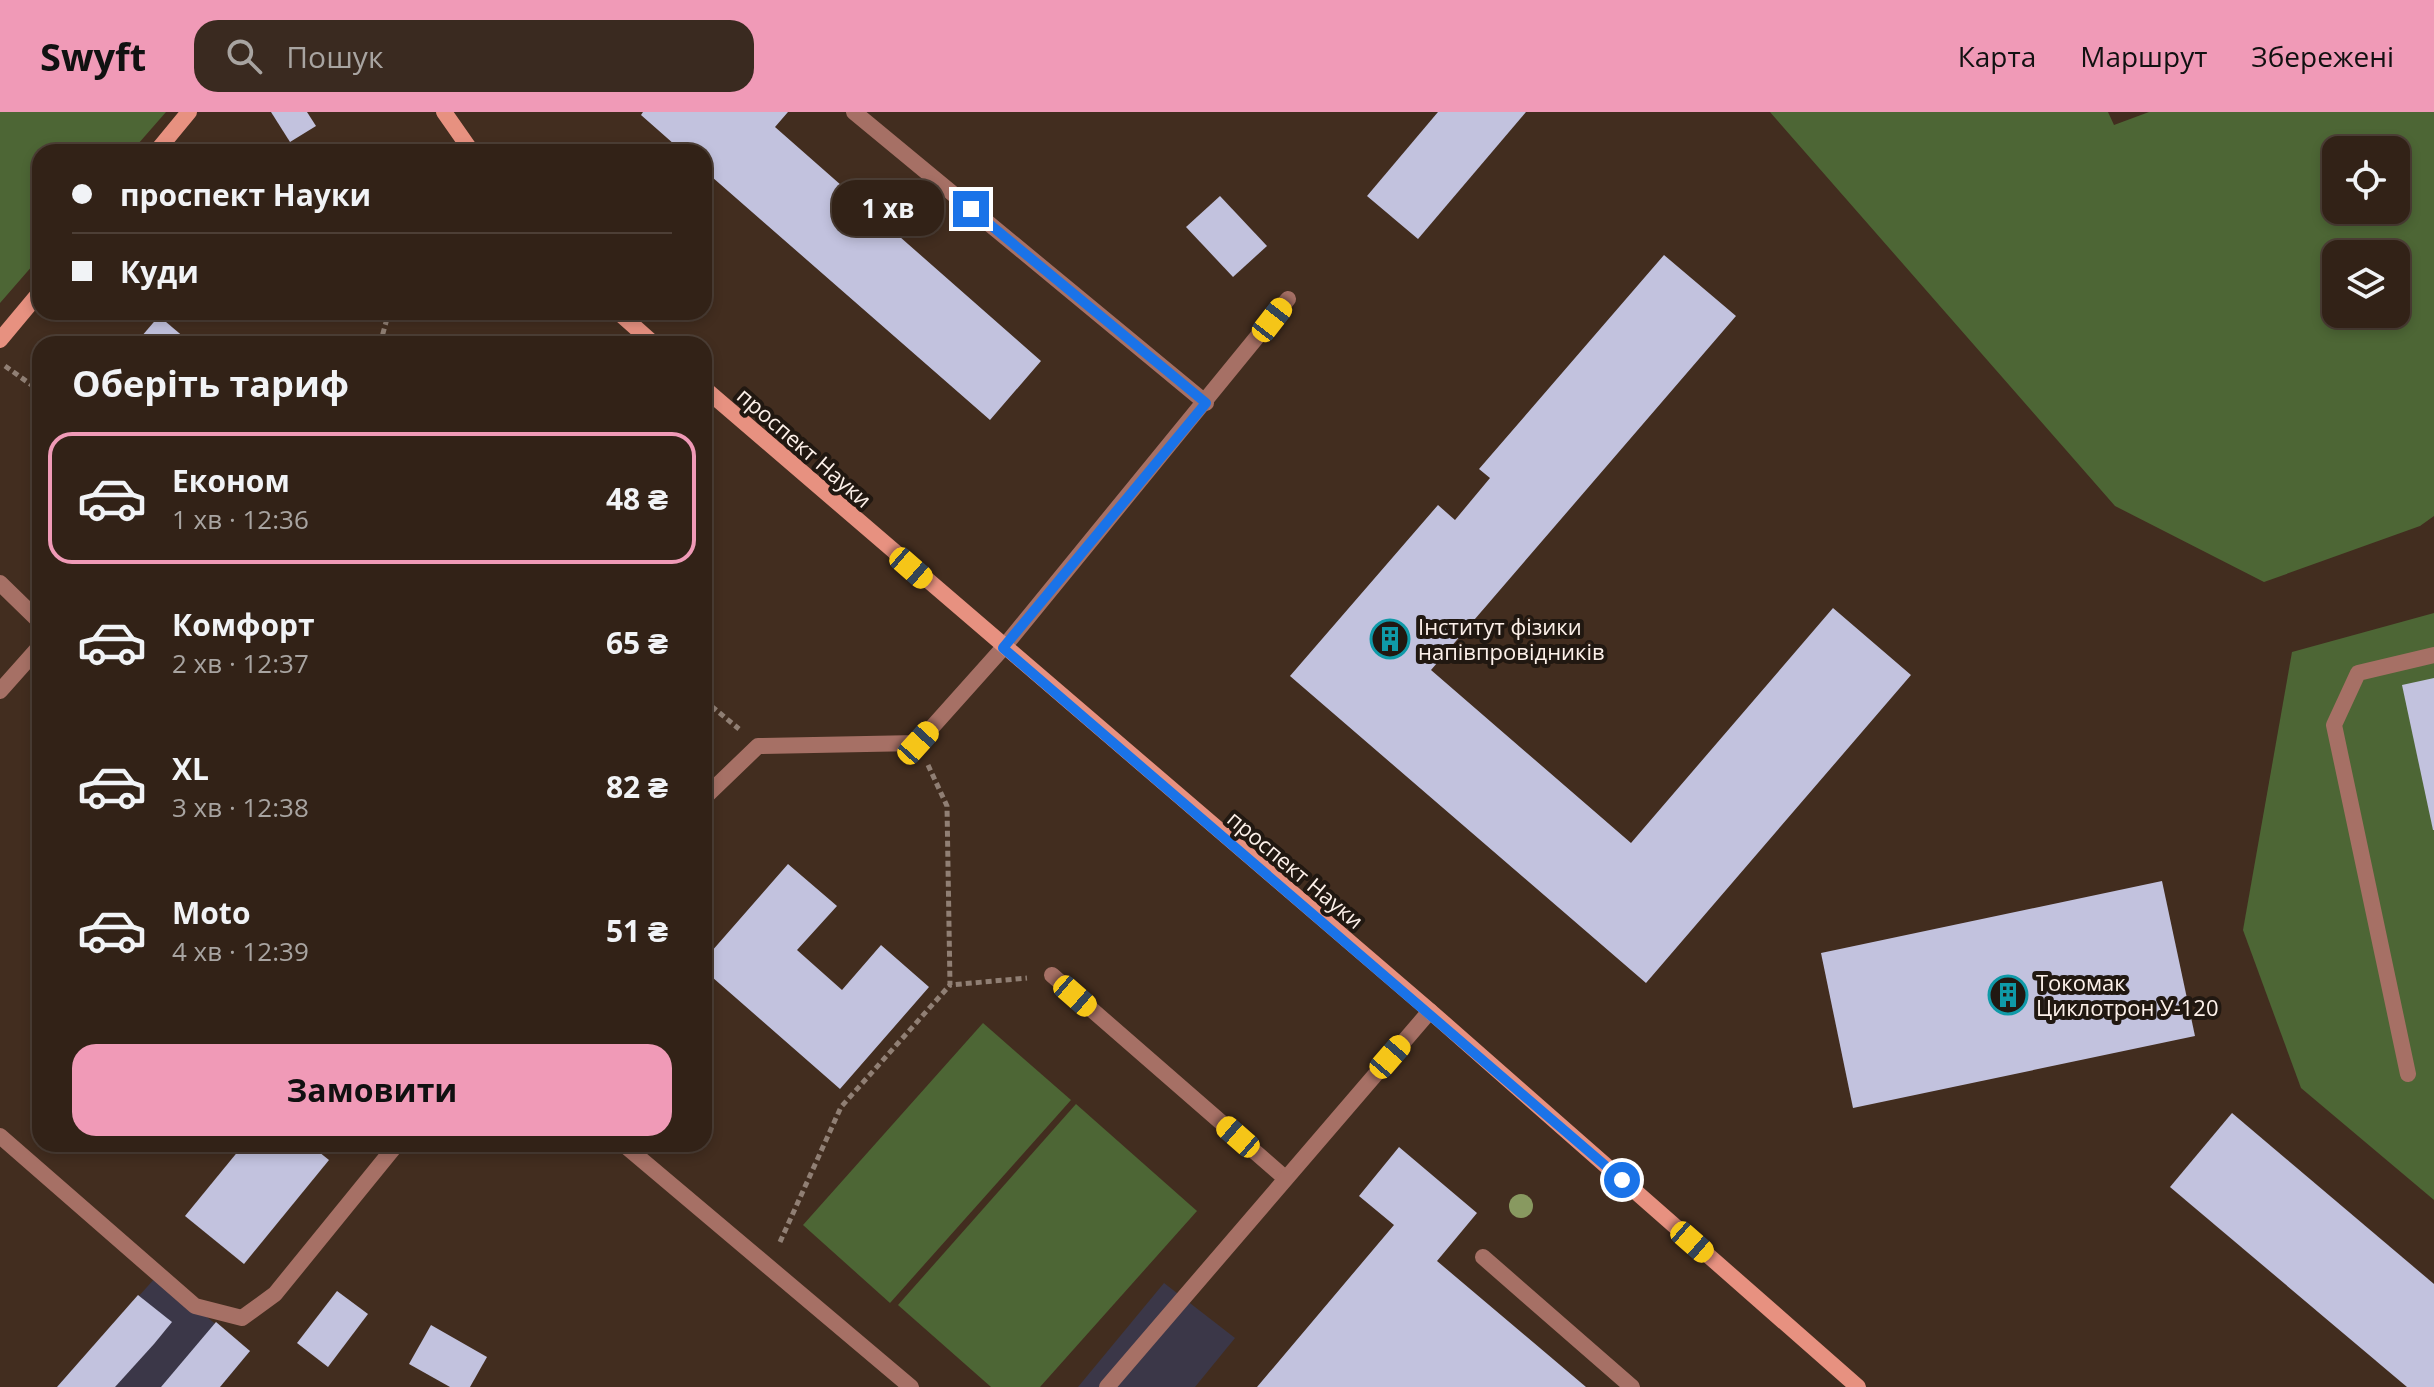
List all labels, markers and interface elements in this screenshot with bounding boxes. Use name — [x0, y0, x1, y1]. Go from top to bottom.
search box — [194, 20, 754, 92]
text: Swyft — [40, 30, 146, 82]
icon: search — [222, 34, 266, 78]
text: Пошук — [286, 36, 383, 77]
text: Карта — [1958, 37, 2036, 75]
text: Маршрут — [2080, 37, 2207, 75]
text: Збережені — [2251, 37, 2394, 75]
map controls — [2322, 136, 2410, 328]
button: locate — [2322, 136, 2410, 224]
text: проспект Науки — [120, 174, 371, 215]
callout: 1 хв — [831, 181, 943, 237]
text: 1 хв — [861, 190, 915, 226]
route end — [953, 191, 989, 227]
button: layers — [2322, 240, 2410, 328]
text: Куди — [120, 251, 199, 292]
car — [1248, 294, 1296, 346]
text: Оберіть тариф — [72, 359, 349, 408]
street label: проспект Науки — [731, 380, 879, 514]
text: Економ — [172, 460, 290, 501]
icon: car — [76, 462, 148, 534]
text: 48 ₴ — [606, 478, 668, 519]
text: 1 хв · 12:36 — [172, 501, 309, 537]
car — [885, 543, 937, 593]
text: Комфорт — [172, 604, 315, 645]
icon: car — [76, 606, 148, 678]
place label: Інститут фізики напівпровідників — [1418, 611, 1605, 666]
building icon: Інститут фізики напівпровідників — [1369, 618, 1411, 660]
text: 65 ₴ — [606, 622, 668, 663]
text: 2 хв · 12:37 — [172, 645, 309, 681]
car — [893, 717, 943, 769]
text: XL — [172, 748, 209, 789]
icon: car — [76, 750, 148, 822]
text: 82 ₴ — [606, 766, 668, 807]
text: 3 хв · 12:38 — [172, 789, 309, 825]
street label: проспект Науки — [1222, 803, 1370, 935]
text: Moto — [172, 892, 250, 933]
icon: car — [76, 894, 148, 966]
text: 51 ₴ — [606, 910, 668, 951]
text: 4 хв · 12:39 — [172, 933, 309, 969]
place label: Токомак Циклотрон У-120 — [2036, 967, 2219, 1022]
car — [1049, 971, 1101, 1021]
building icon: Токомак Циклотрон У-120 — [1987, 974, 2029, 1016]
car — [1365, 1031, 1415, 1083]
button: Замовити — [72, 1044, 672, 1136]
car — [1212, 1112, 1264, 1162]
route start — [1604, 1162, 1640, 1198]
car — [1666, 1217, 1718, 1267]

